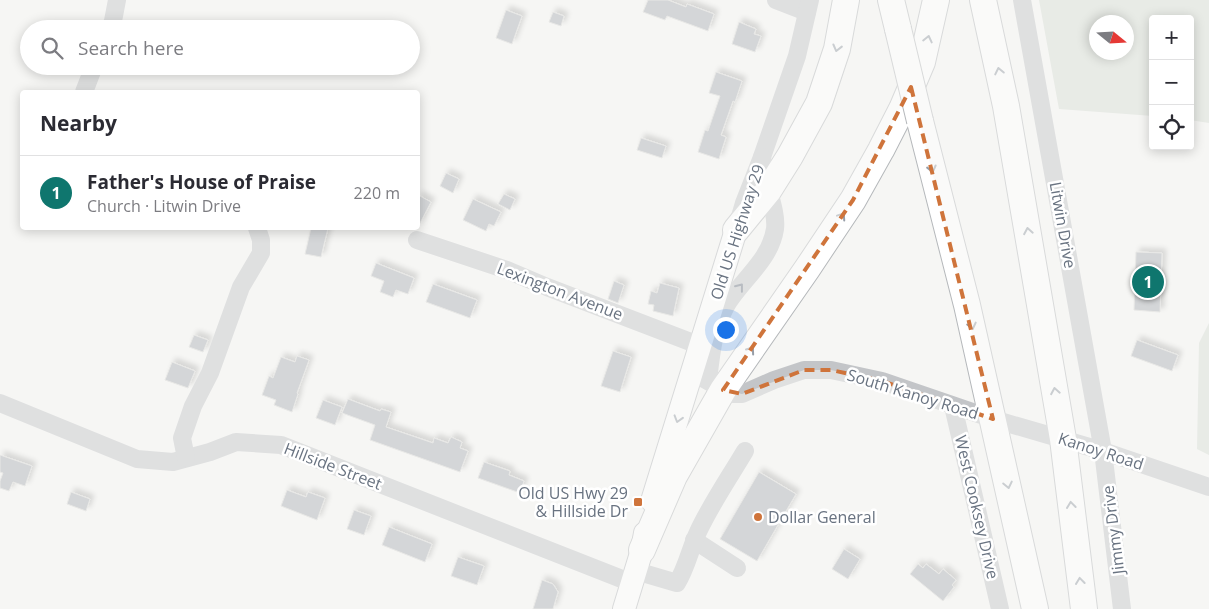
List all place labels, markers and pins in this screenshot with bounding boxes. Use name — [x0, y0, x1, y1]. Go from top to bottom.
pin: 1 — [1132, 263, 1164, 301]
place label: Old US Hwy 29 & Hillside Dr — [518, 482, 628, 522]
marker: Old US Hwy 29 & Hillside Dr — [632, 496, 644, 508]
place label: Dollar General — [768, 506, 876, 528]
marker: Dollar General — [752, 511, 764, 523]

